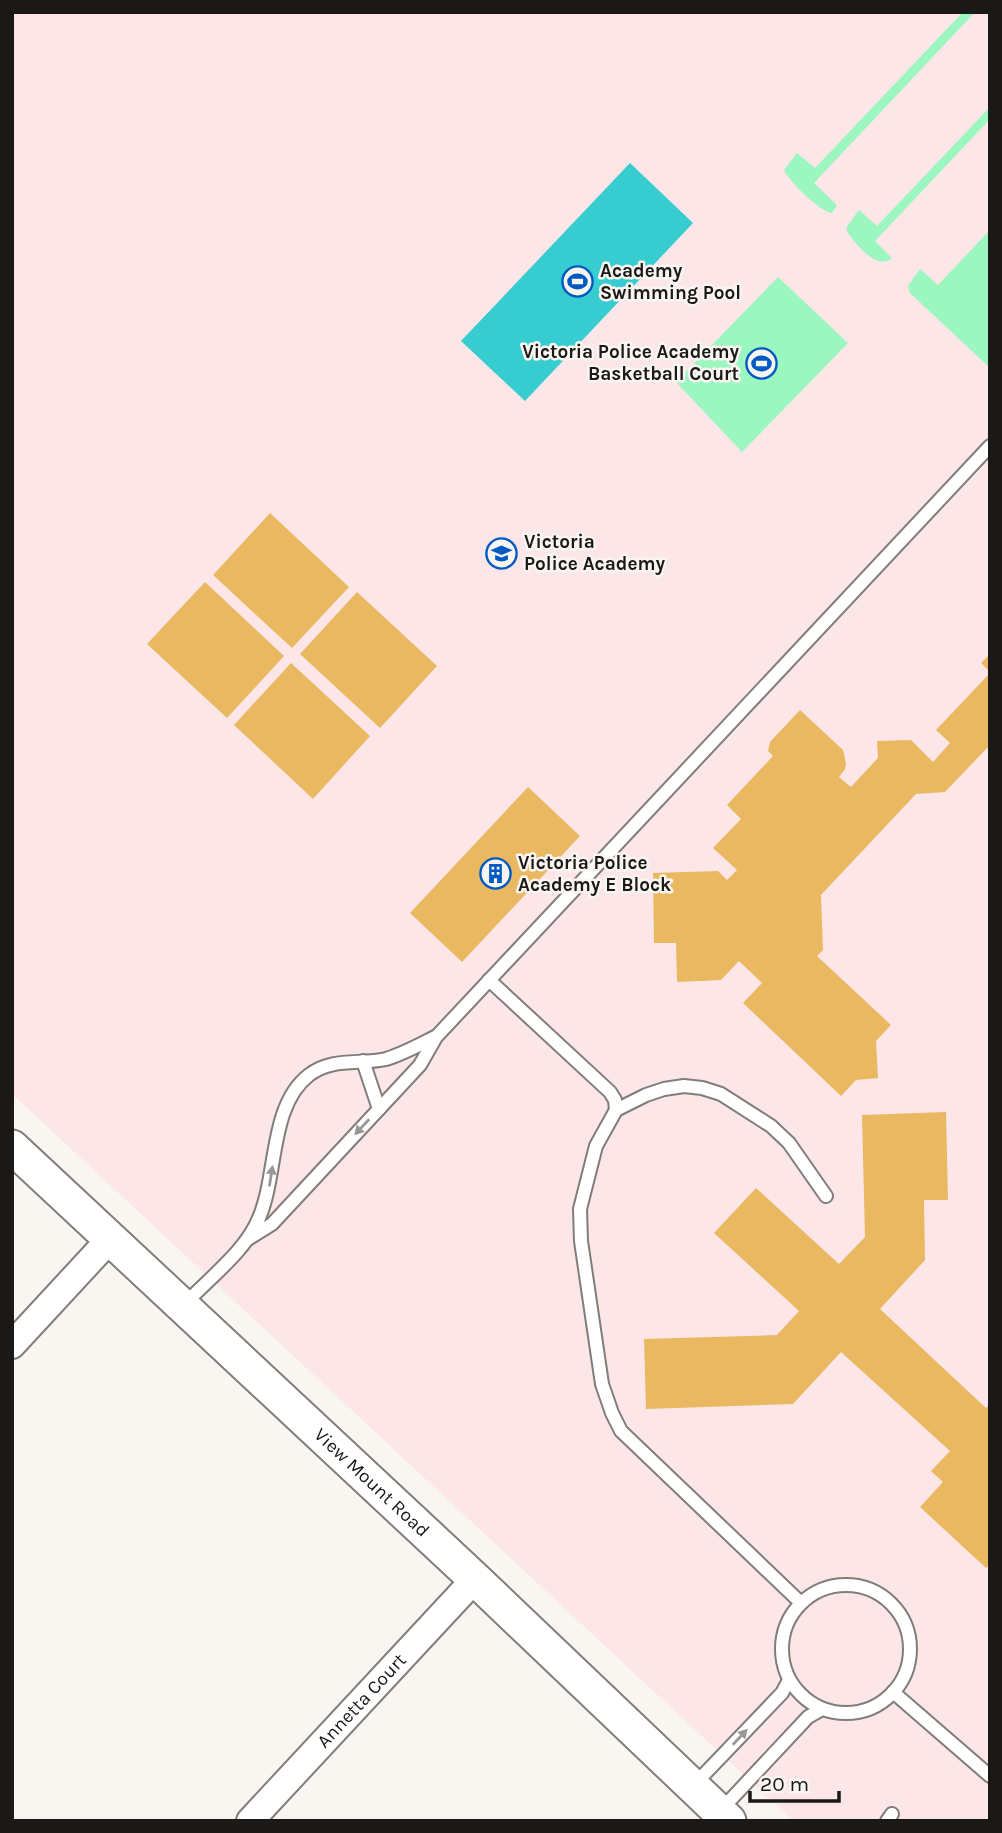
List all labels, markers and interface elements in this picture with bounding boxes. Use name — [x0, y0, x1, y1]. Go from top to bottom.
place label: Academy Swimming Pool — [600, 260, 741, 304]
sports icon: Academy Swimming Pool — [560, 265, 594, 299]
place label: Victoria Police Academy Basketball Court — [522, 341, 739, 385]
sports icon: Victoria Police Academy Basketball Court — [745, 346, 779, 380]
place label: Victoria Police Academy — [524, 531, 666, 575]
school or university icon: Victoria Police Academy — [484, 536, 518, 570]
place label: Victoria Police Academy E Block — [518, 852, 671, 896]
building icon: Victoria Police Academy E Block — [478, 857, 512, 891]
one-way arrow — [354, 1118, 370, 1135]
one-way arrow — [266, 1165, 277, 1187]
street label: View Mount Road — [310, 1424, 434, 1542]
street label: Annetta Court — [313, 1649, 411, 1753]
one-way arrow — [732, 1728, 748, 1746]
scale bar — [750, 1759, 839, 1803]
text: 20 m — [760, 1772, 809, 1796]

